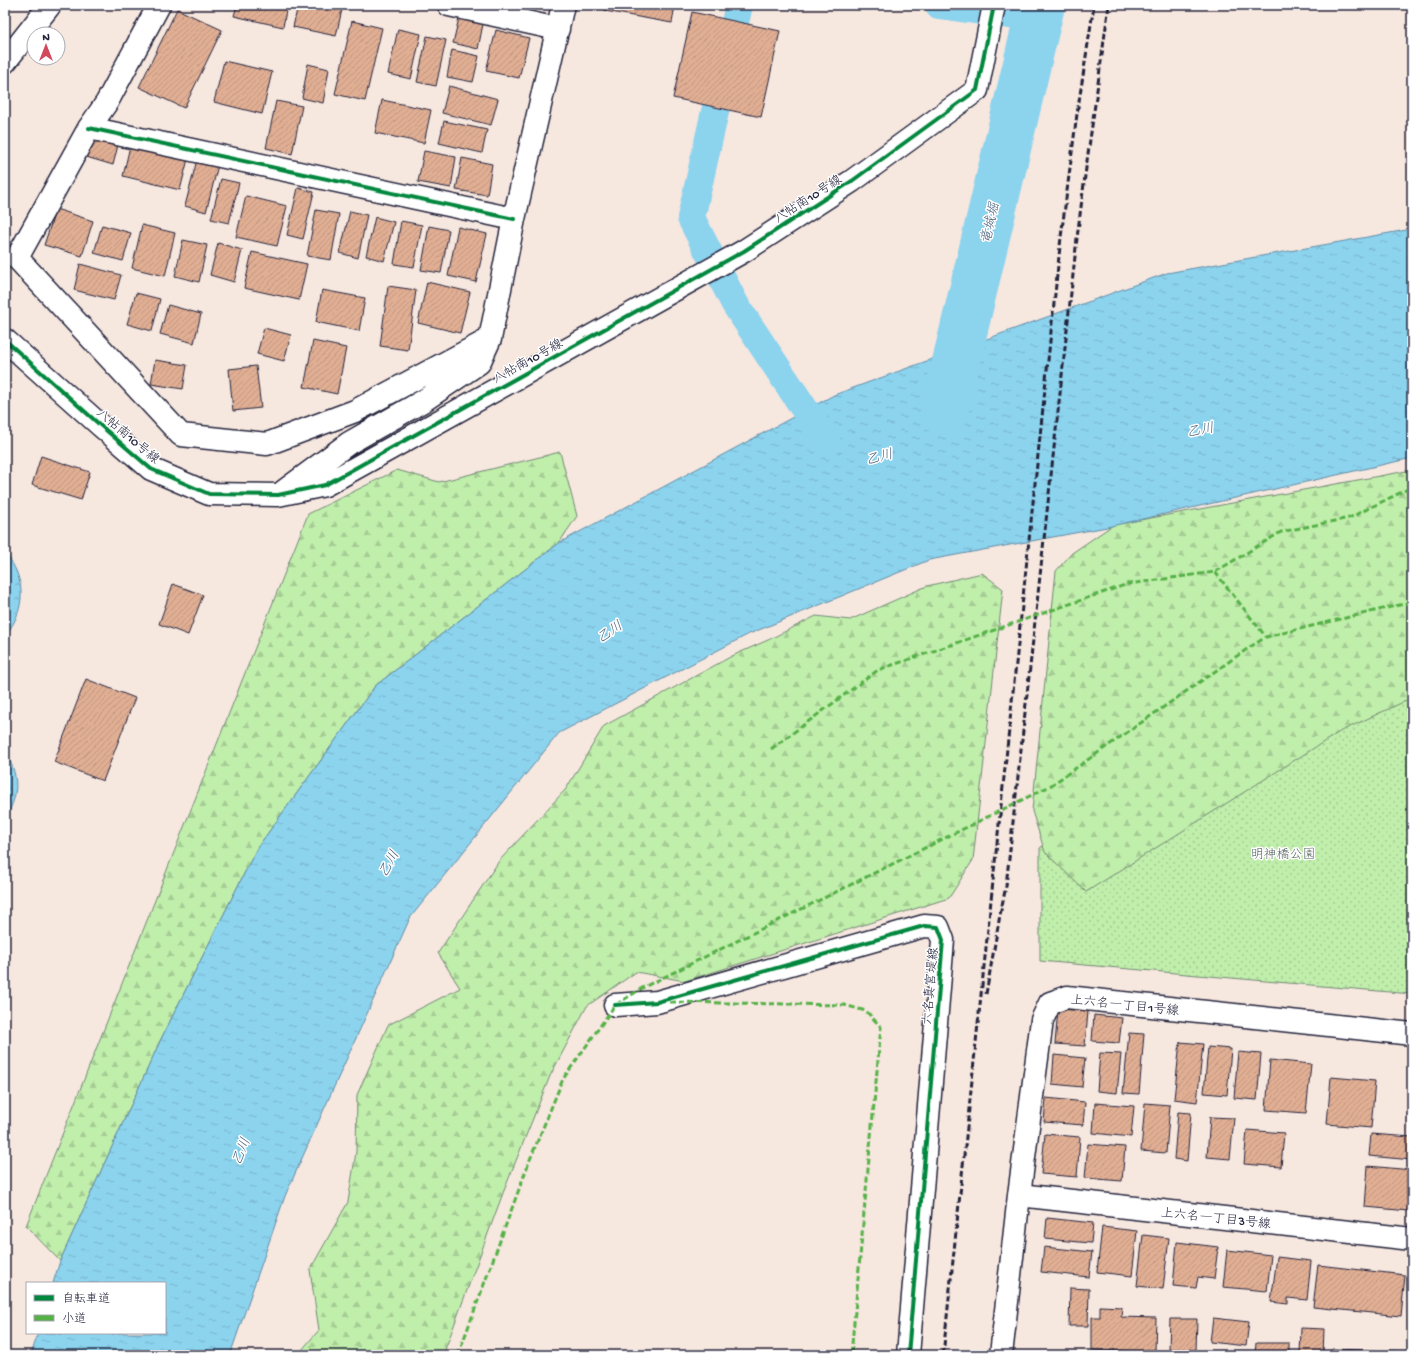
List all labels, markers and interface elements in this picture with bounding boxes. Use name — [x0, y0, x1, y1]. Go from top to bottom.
north arrow — [26, 26, 66, 66]
text: N — [42, 32, 50, 44]
street label: 八帖南10号線 — [771, 171, 846, 228]
water label: 竜城堀 — [977, 200, 1005, 246]
street label: 八帖南10号線 — [490, 335, 567, 388]
street label: 八帖南10号線 — [93, 405, 163, 468]
water label: 乙川 — [1185, 420, 1216, 442]
water label: 乙川 — [864, 447, 895, 470]
water label: 乙川 — [594, 618, 627, 648]
park label: 明神橋公園 — [1250, 847, 1316, 863]
water label: 乙川 — [376, 848, 404, 881]
street label: 六名真宮堤線 — [920, 946, 942, 1026]
street label: 上六名一丁目1号線 — [1070, 992, 1181, 1020]
water label: 乙川 — [229, 1136, 255, 1168]
street label: 上六名一丁目3号線 — [1160, 1205, 1273, 1233]
legend — [26, 1282, 166, 1334]
text: 自転車道 — [62, 1292, 110, 1307]
text: 小道 — [62, 1312, 86, 1327]

